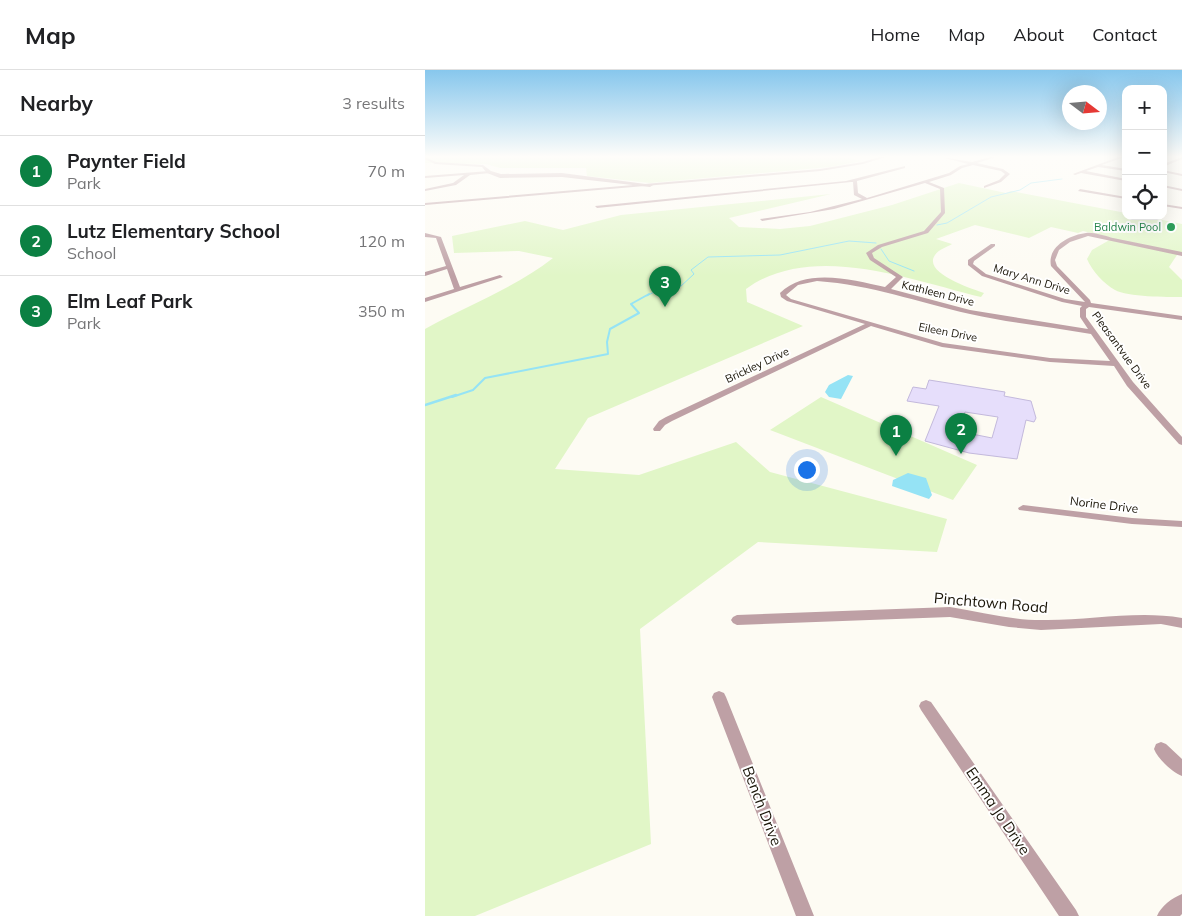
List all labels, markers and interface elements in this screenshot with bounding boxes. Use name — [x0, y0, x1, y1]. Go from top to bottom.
text: Map — [25, 20, 76, 50]
text: Home — [870, 23, 920, 46]
text: Map — [948, 23, 985, 46]
text: About — [1013, 23, 1064, 46]
text: Contact — [1092, 23, 1157, 46]
north arrow — [1062, 85, 1107, 130]
map controls — [1122, 85, 1167, 220]
button: + — [1122, 85, 1167, 130]
text: Nearby — [20, 90, 93, 116]
text: 3 results — [342, 93, 405, 113]
button: − — [1122, 130, 1167, 175]
text: Paynter Field — [67, 149, 186, 173]
text: 1 — [31, 161, 41, 181]
text: 70 m — [368, 161, 405, 181]
text: Park — [67, 173, 101, 193]
button: locate — [1122, 175, 1167, 220]
text: Lutz Elementary School — [67, 219, 280, 243]
place label: Baldwin Pool — [1094, 220, 1161, 234]
marker: Baldwin Pool — [1165, 221, 1177, 233]
text: 2 — [31, 231, 41, 251]
text: 120 m — [358, 231, 405, 251]
text: School — [67, 243, 116, 263]
street label: Mary Ann Drive — [992, 261, 1072, 297]
pin: 3 — [649, 266, 681, 307]
street label: Kathleen Drive — [900, 277, 976, 309]
text: Elm Leaf Park — [67, 289, 192, 313]
text: 3 — [31, 301, 41, 321]
text: 350 m — [358, 301, 405, 321]
street label: Pleasantvue Drive — [1089, 309, 1155, 392]
text: Park — [67, 313, 101, 333]
street label: Eileen Drive — [917, 319, 979, 345]
street label: Brickley Drive — [723, 344, 791, 386]
pin: 2 — [945, 413, 977, 454]
pin: 1 — [880, 415, 912, 456]
your location — [794, 457, 820, 483]
street label: Norine Drive — [1069, 493, 1139, 516]
street label: Pinchtown Road — [933, 588, 1049, 617]
street label: Bench Drive — [739, 763, 786, 848]
street label: Emma Jo Drive — [962, 763, 1035, 858]

